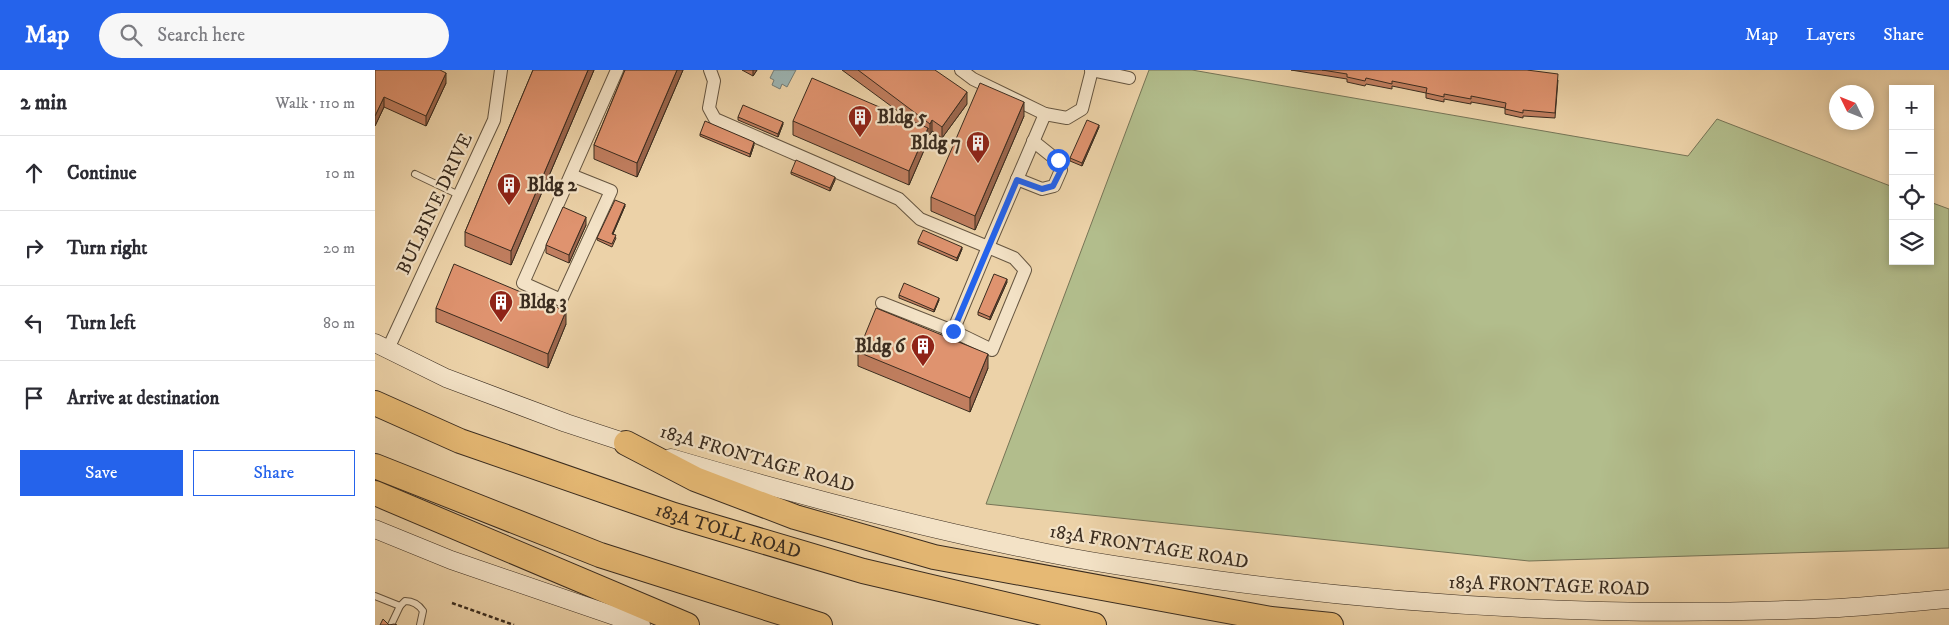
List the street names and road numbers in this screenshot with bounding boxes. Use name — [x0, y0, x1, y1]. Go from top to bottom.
street label: BULBINE DRIVE — [392, 130, 478, 278]
street label: 183A FRONTAGE ROAD — [657, 420, 857, 498]
street label: 183A TOLL ROAD — [652, 498, 804, 564]
street label: 183A FRONTAGE ROAD — [1048, 520, 1250, 574]
street label: 183A FRONTAGE ROAD — [1448, 571, 1650, 601]

